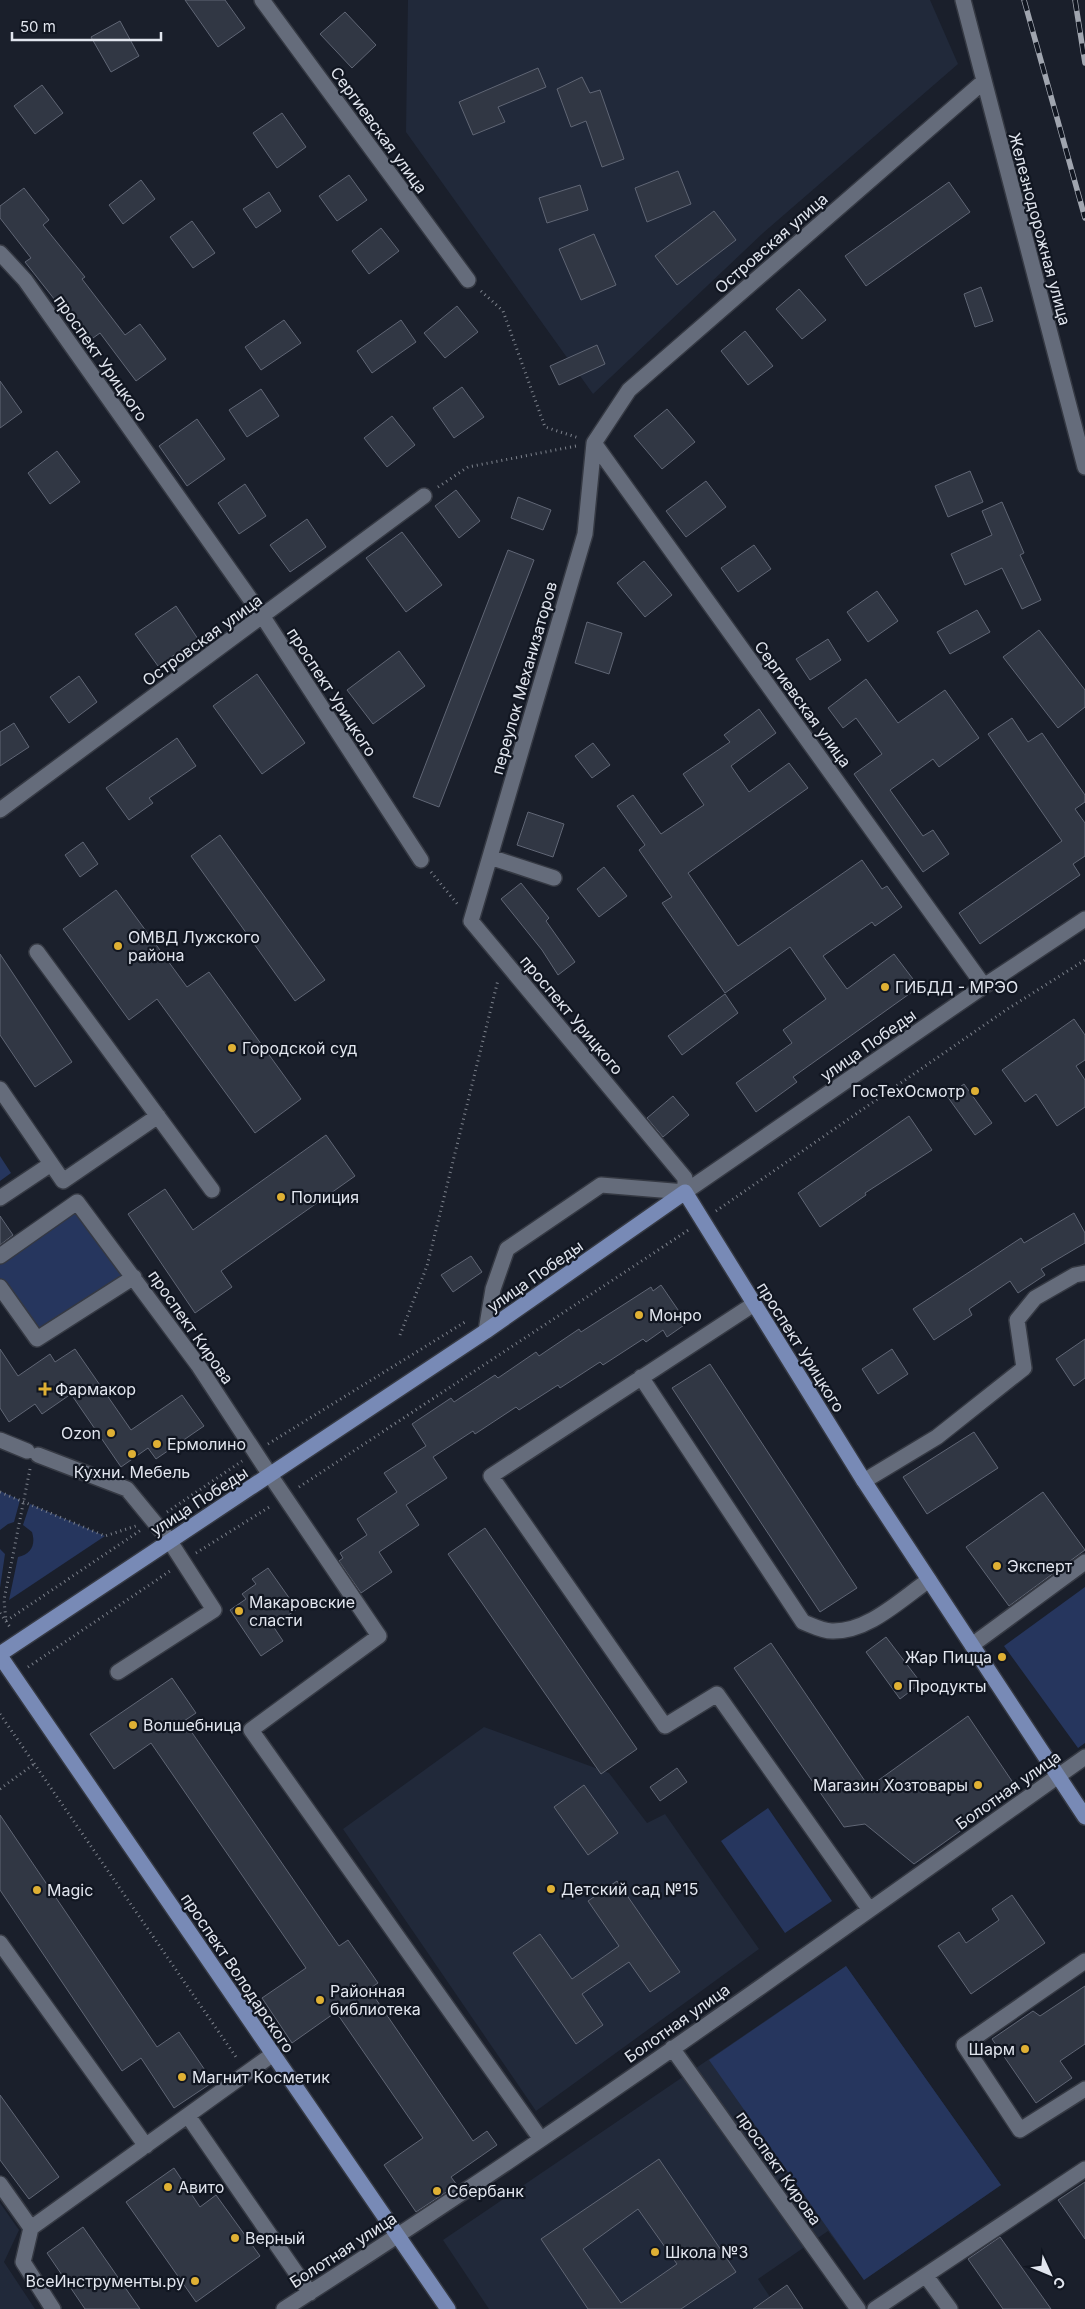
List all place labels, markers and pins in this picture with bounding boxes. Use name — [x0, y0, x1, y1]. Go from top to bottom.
place label: ОМВД Лужского района — [128, 927, 260, 965]
marker: ОМВД Лужского района — [112, 940, 124, 952]
place label: ГИБДД - МРЭО — [895, 977, 1018, 997]
marker: ГИБДД - МРЭО — [879, 981, 891, 993]
place label: Городской суд — [242, 1038, 357, 1058]
marker: Городской суд — [226, 1042, 238, 1054]
place label: ГосТехОсмотр — [852, 1081, 965, 1101]
marker: ГосТехОсмотр — [969, 1085, 981, 1097]
place label: Полиция — [291, 1187, 359, 1207]
marker: Полиция — [275, 1191, 287, 1203]
place label: Монро — [649, 1305, 702, 1325]
marker: Монро — [633, 1309, 645, 1321]
place label: Фармакор — [55, 1379, 136, 1399]
marker: Фармакор — [39, 1383, 51, 1395]
place label: Ozon — [61, 1423, 101, 1443]
marker: Ozon — [105, 1427, 117, 1439]
place label: Ермолино — [167, 1434, 246, 1454]
marker: Ермолино — [151, 1438, 163, 1450]
marker: Кухни. Мебель — [126, 1448, 138, 1460]
place label: Кухни. Мебель — [74, 1462, 190, 1482]
place label: Эксперт — [1007, 1556, 1073, 1576]
marker: Эксперт — [991, 1560, 1003, 1572]
place label: Макаровские сласти — [249, 1592, 355, 1630]
marker: Макаровские сласти — [233, 1605, 245, 1617]
place label: Жар Пицца — [905, 1647, 992, 1667]
marker: Жар Пицца — [996, 1651, 1008, 1663]
place label: Продукты — [908, 1676, 986, 1696]
marker: Продукты — [892, 1680, 904, 1692]
place label: Волшебница — [143, 1715, 242, 1735]
marker: Волшебница — [127, 1719, 139, 1731]
place label: Магазин Хозтовары — [813, 1775, 968, 1795]
marker: Магазин Хозтовары — [972, 1779, 984, 1791]
place label: Детский сад №15 — [561, 1879, 698, 1899]
place label: Magic — [47, 1880, 93, 1900]
marker: Детский сад №15 — [545, 1883, 557, 1895]
marker: Magic — [31, 1884, 43, 1896]
place label: Районная библиотека — [330, 1981, 421, 2019]
marker: Районная библиотека — [314, 1994, 326, 2006]
place label: Шарм — [969, 2039, 1015, 2059]
marker: Шарм — [1019, 2043, 1031, 2055]
place label: Магнит Косметик — [192, 2067, 330, 2087]
marker: Магнит Косметик — [176, 2071, 188, 2083]
place label: Авито — [178, 2177, 224, 2197]
marker: Авито — [162, 2181, 174, 2193]
place label: Сбербанк — [447, 2181, 524, 2201]
marker: Сбербанк — [431, 2185, 443, 2197]
place label: Верный — [245, 2228, 305, 2248]
marker: Верный — [229, 2232, 241, 2244]
place label: Школа №3 — [665, 2242, 748, 2262]
marker: Школа №3 — [649, 2246, 661, 2258]
place label: ВсеИнструменты.ру — [26, 2271, 185, 2291]
marker: ВсеИнструменты.ру — [189, 2275, 201, 2287]

